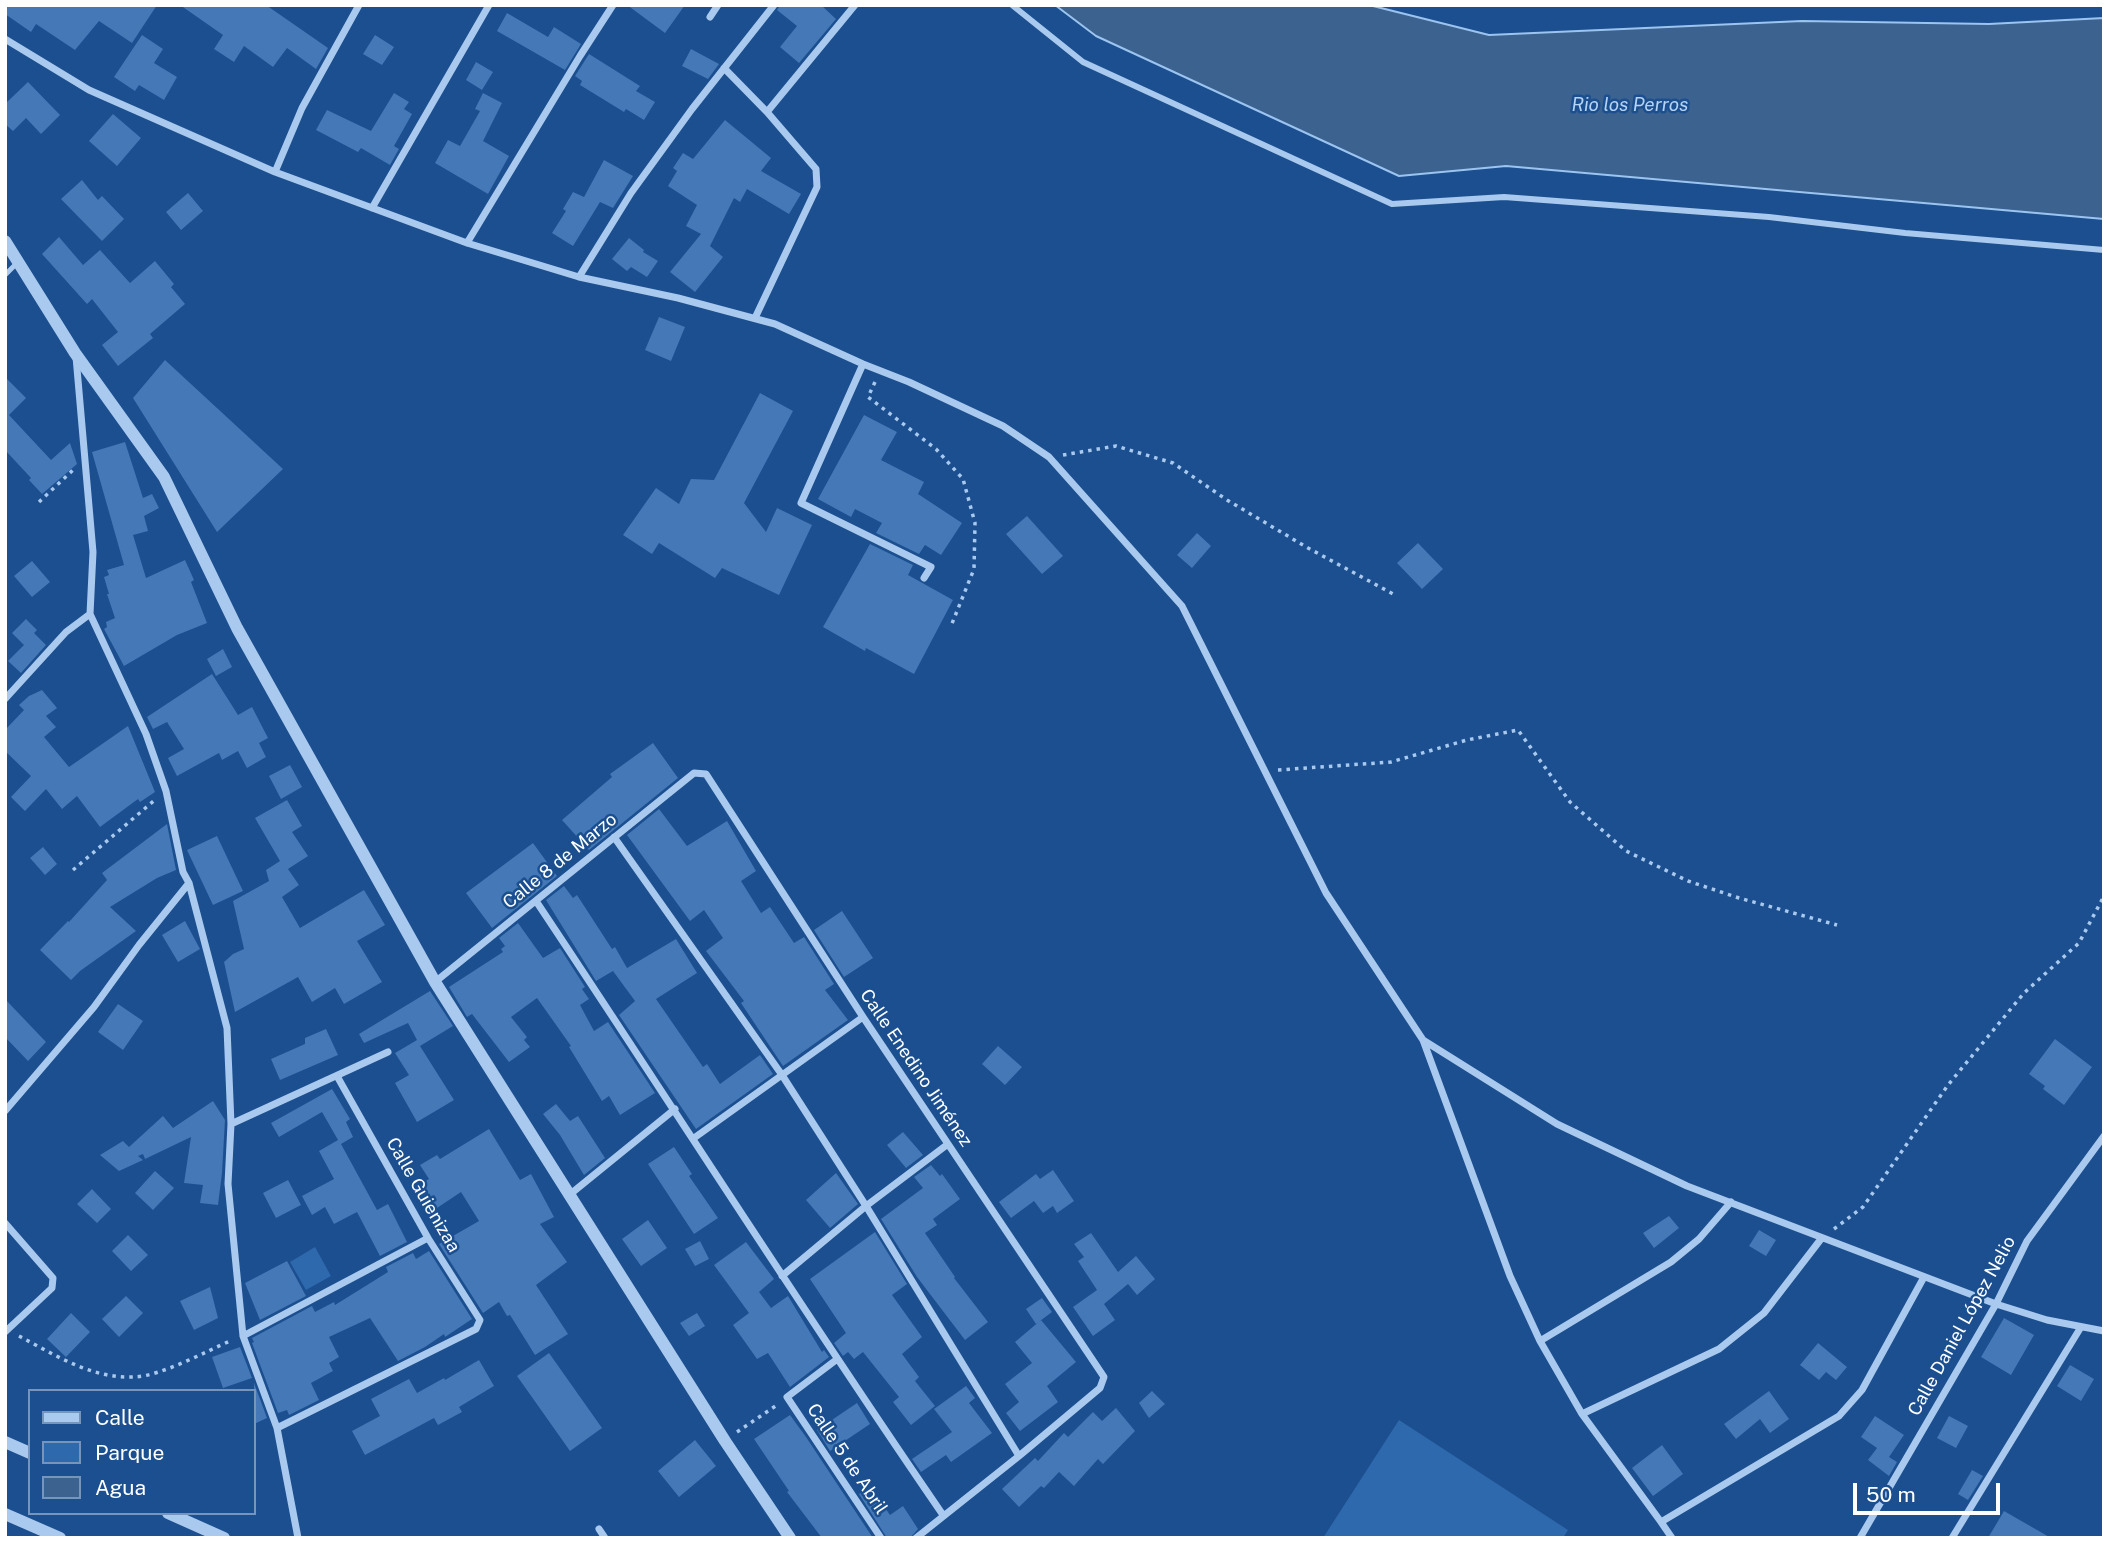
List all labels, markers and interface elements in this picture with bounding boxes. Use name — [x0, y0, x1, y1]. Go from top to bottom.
water label: Rio los Perros — [1572, 94, 1688, 116]
street label: Calle 8 de Marzo — [499, 809, 621, 913]
street label: Calle Enedino Jiménez — [855, 985, 977, 1151]
street label: Calle Guienizaa — [381, 1134, 465, 1256]
street label: Calle Daniel López Nelio — [1904, 1232, 2020, 1420]
legend — [28, 1389, 256, 1515]
street label: Calle 5 de Abril — [802, 1400, 892, 1518]
text: Calle — [95, 1405, 145, 1430]
text: Parque — [95, 1440, 164, 1465]
scale bar — [1857, 1470, 2004, 1514]
text: Agua — [95, 1475, 146, 1500]
text: 50 m — [1866, 1482, 1916, 1507]

